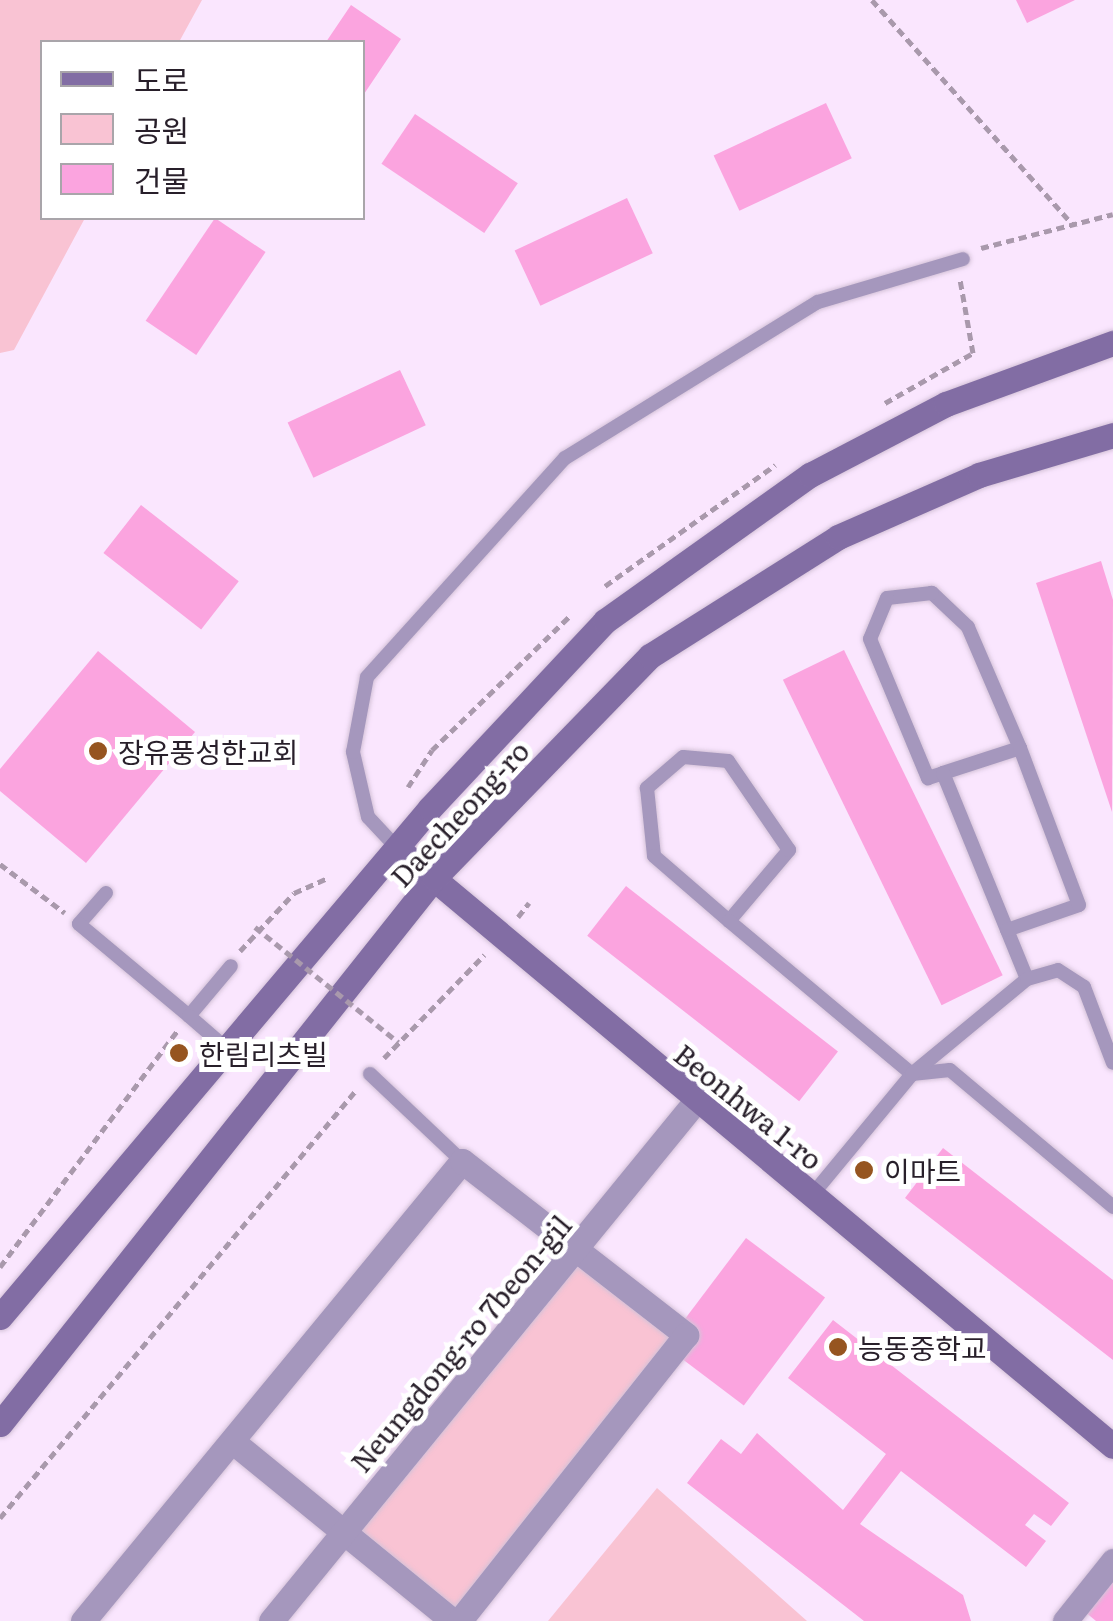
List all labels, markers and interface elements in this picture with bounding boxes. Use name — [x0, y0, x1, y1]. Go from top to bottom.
legend — [40, 40, 365, 220]
text: 도로 — [134, 57, 189, 101]
text: 공원 — [134, 107, 189, 151]
text: 건물 — [134, 157, 189, 201]
street label: Daecheong-ro — [383, 733, 535, 893]
place label: 장유풍성한교회 — [118, 734, 298, 768]
marker: 장유풍성한교회 — [87, 740, 109, 762]
place label: 한림리츠빌 — [199, 1036, 328, 1070]
street label: Beonhwa 1-ro — [668, 1036, 830, 1176]
marker: 한림리츠빌 — [168, 1042, 190, 1064]
place label: 이마트 — [884, 1153, 961, 1187]
marker: 이마트 — [853, 1159, 875, 1181]
street label: Neungdong-ro 7beon-gil — [343, 1208, 577, 1478]
place label: 능동중학교 — [858, 1330, 987, 1364]
marker: 능동중학교 — [827, 1336, 849, 1358]

